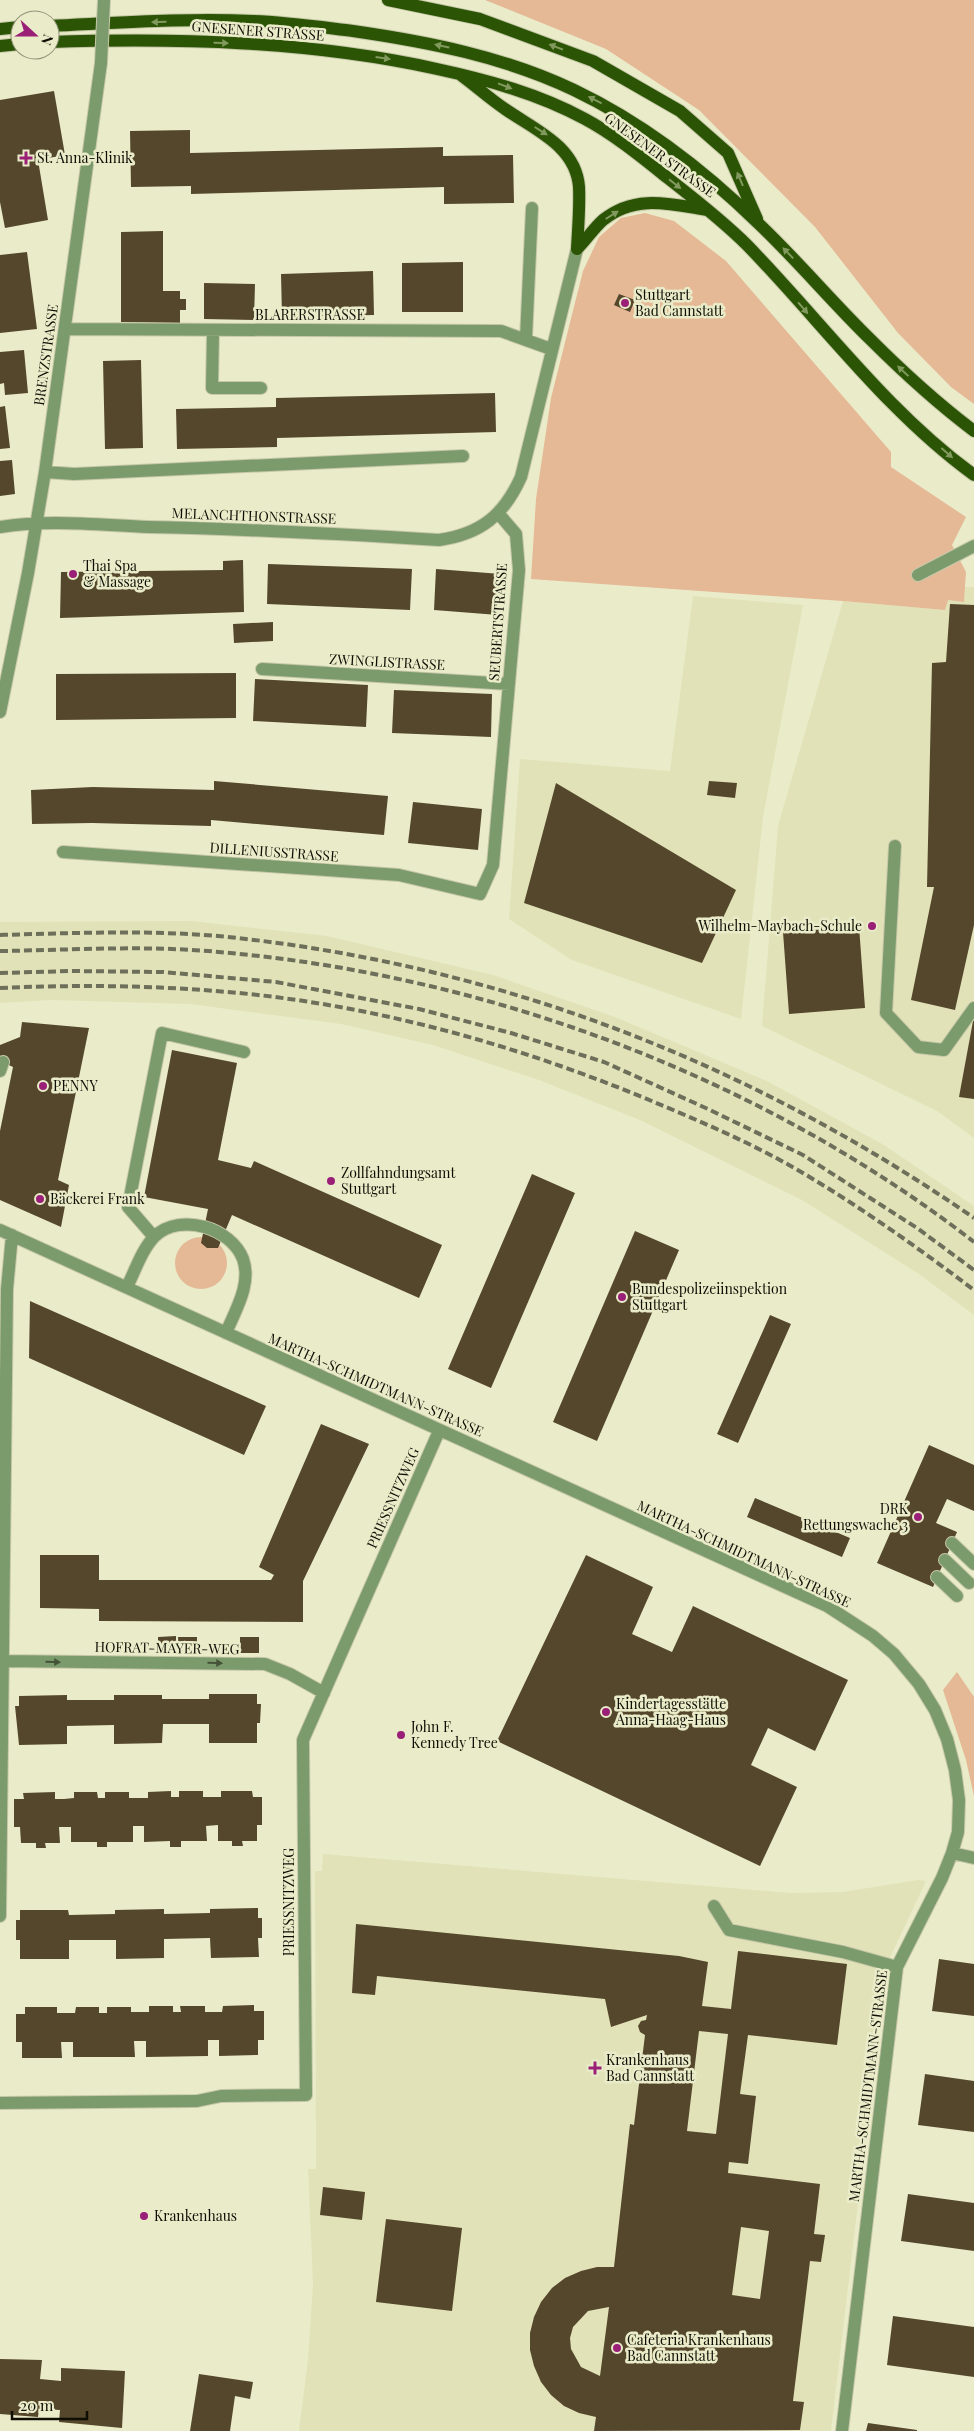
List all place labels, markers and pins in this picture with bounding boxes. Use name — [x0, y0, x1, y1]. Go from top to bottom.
place label: St. Anna-Klinik — [37, 148, 133, 167]
marker: St. Anna-Klinik — [19, 151, 33, 165]
place label: Stuttgart Bad Cannstatt — [635, 285, 724, 320]
marker: Stuttgart Bad Cannstatt — [619, 297, 631, 309]
place label: Thai Spa & Massage — [83, 556, 151, 591]
marker: Thai Spa & Massage — [67, 568, 79, 580]
place label: Wilhelm-Maybach-Schule — [698, 916, 862, 935]
marker: Wilhelm-Maybach-Schule — [866, 920, 878, 932]
place label: PENNY — [53, 1076, 98, 1095]
marker: PENNY — [37, 1080, 49, 1092]
place label: Zollfahndungsamt Stuttgart — [341, 1163, 456, 1198]
marker: Zollfahndungsamt Stuttgart — [325, 1175, 337, 1187]
place label: Bäckerei Frank — [50, 1189, 145, 1208]
marker: Bäckerei Frank — [34, 1193, 46, 1205]
place label: Bundespolizeiinspektion Stuttgart — [632, 1279, 788, 1314]
marker: Bundespolizeiinspektion Stuttgart — [616, 1291, 628, 1303]
place label: DRK Rettungswache 3 — [803, 1499, 909, 1534]
marker: DRK Rettungswache 3 — [912, 1511, 924, 1523]
place label: Kindertagesstätte Anna-Haag-Haus — [615, 1694, 726, 1729]
marker: Kindertagesstätte Anna-Haag-Haus — [600, 1706, 612, 1718]
place label: John F. Kennedy Tree — [410, 1717, 498, 1752]
marker: John F. Kennedy Tree — [395, 1729, 407, 1741]
place label: Krankenhaus Bad Cannstatt — [606, 2050, 695, 2085]
marker: Krankenhaus Bad Cannstatt — [588, 2061, 602, 2075]
place label: Krankenhaus — [154, 2206, 237, 2225]
marker: Krankenhaus — [138, 2210, 150, 2222]
place label: Cafeteria Krankenhaus Bad Cannstatt — [627, 2330, 771, 2365]
marker: Cafeteria Krankenhaus Bad Cannstatt — [611, 2342, 623, 2354]

